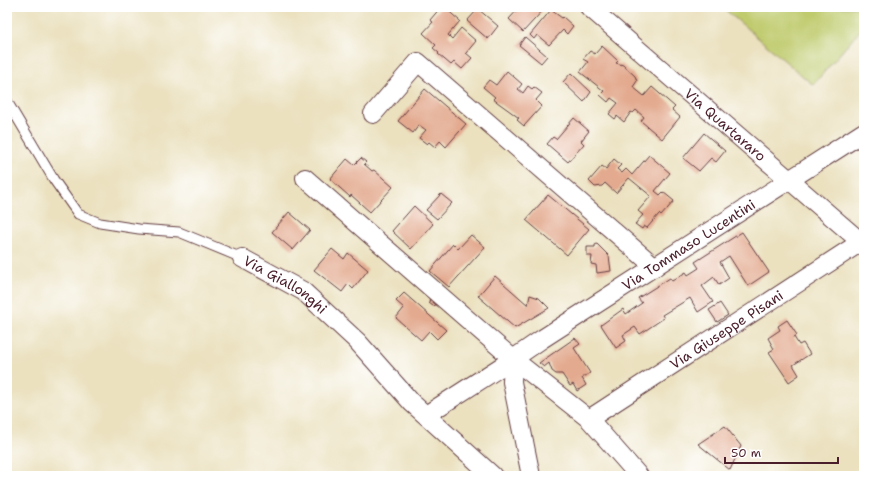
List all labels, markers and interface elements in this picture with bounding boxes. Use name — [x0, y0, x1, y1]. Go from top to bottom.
street label: Via Quartararo — [681, 84, 770, 165]
street label: Via Tommaso Lucentini — [619, 195, 759, 294]
street label: Via Giallonghi — [240, 252, 331, 318]
street label: Via Giuseppe Pisani — [666, 286, 787, 373]
scale bar — [725, 439, 838, 465]
text: 50 m — [731, 445, 761, 461]

